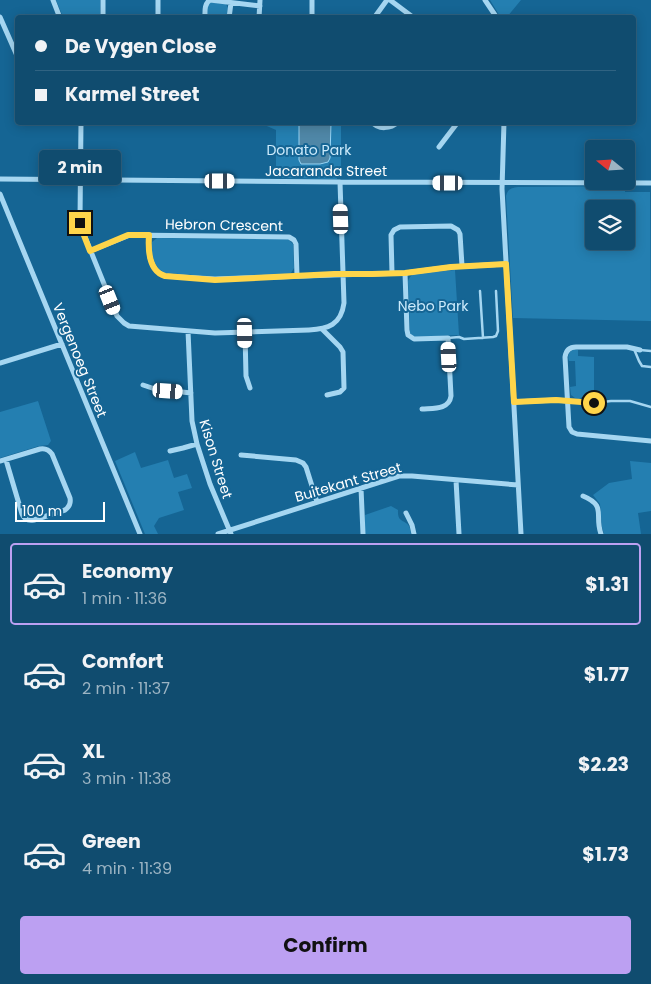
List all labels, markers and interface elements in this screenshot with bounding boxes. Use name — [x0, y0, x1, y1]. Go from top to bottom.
text: De Vygen Close — [65, 33, 216, 60]
text: Karmel Street — [65, 81, 199, 108]
park label: Donato Park — [266, 140, 352, 160]
north arrow — [585, 140, 635, 190]
map controls — [585, 140, 635, 250]
callout: 2 min — [39, 150, 121, 186]
text: 2 min — [58, 156, 102, 179]
street label: Jacaranda Street — [265, 161, 387, 181]
car — [205, 174, 235, 189]
car — [433, 176, 463, 191]
button: layers — [585, 200, 635, 250]
car — [332, 204, 349, 234]
route end — [69, 212, 91, 234]
street label: Hebron Crescent — [165, 214, 283, 236]
car — [97, 283, 122, 317]
park label: Nebo Park — [398, 296, 469, 316]
street label: Vergenoeg Street — [48, 300, 112, 420]
car — [237, 318, 252, 348]
car — [440, 342, 457, 372]
car — [152, 382, 183, 400]
route start — [583, 392, 605, 414]
street label: Kison Street — [194, 417, 238, 501]
street label: Buitekant Street — [292, 457, 404, 507]
scale bar — [15, 499, 105, 522]
text: 100 m — [22, 501, 62, 521]
text: Economy — [82, 558, 173, 585]
icon: car — [22, 562, 67, 607]
text: $1.31 — [585, 571, 629, 598]
text: 1 min · 11:36 — [82, 587, 167, 610]
text: Comfort — [82, 648, 164, 675]
icon: car — [22, 652, 67, 697]
text: $1.77 — [584, 661, 629, 688]
text: 2 min · 11:37 — [82, 677, 170, 700]
text: XL — [82, 738, 105, 765]
icon: car — [22, 742, 67, 787]
text: $2.23 — [578, 751, 629, 778]
text: 3 min · 11:38 — [82, 767, 171, 790]
text: Green — [82, 828, 141, 855]
icon: car — [22, 832, 67, 877]
text: $1.73 — [582, 841, 629, 868]
text: 4 min · 11:39 — [82, 857, 172, 880]
button: Confirm — [20, 916, 631, 974]

